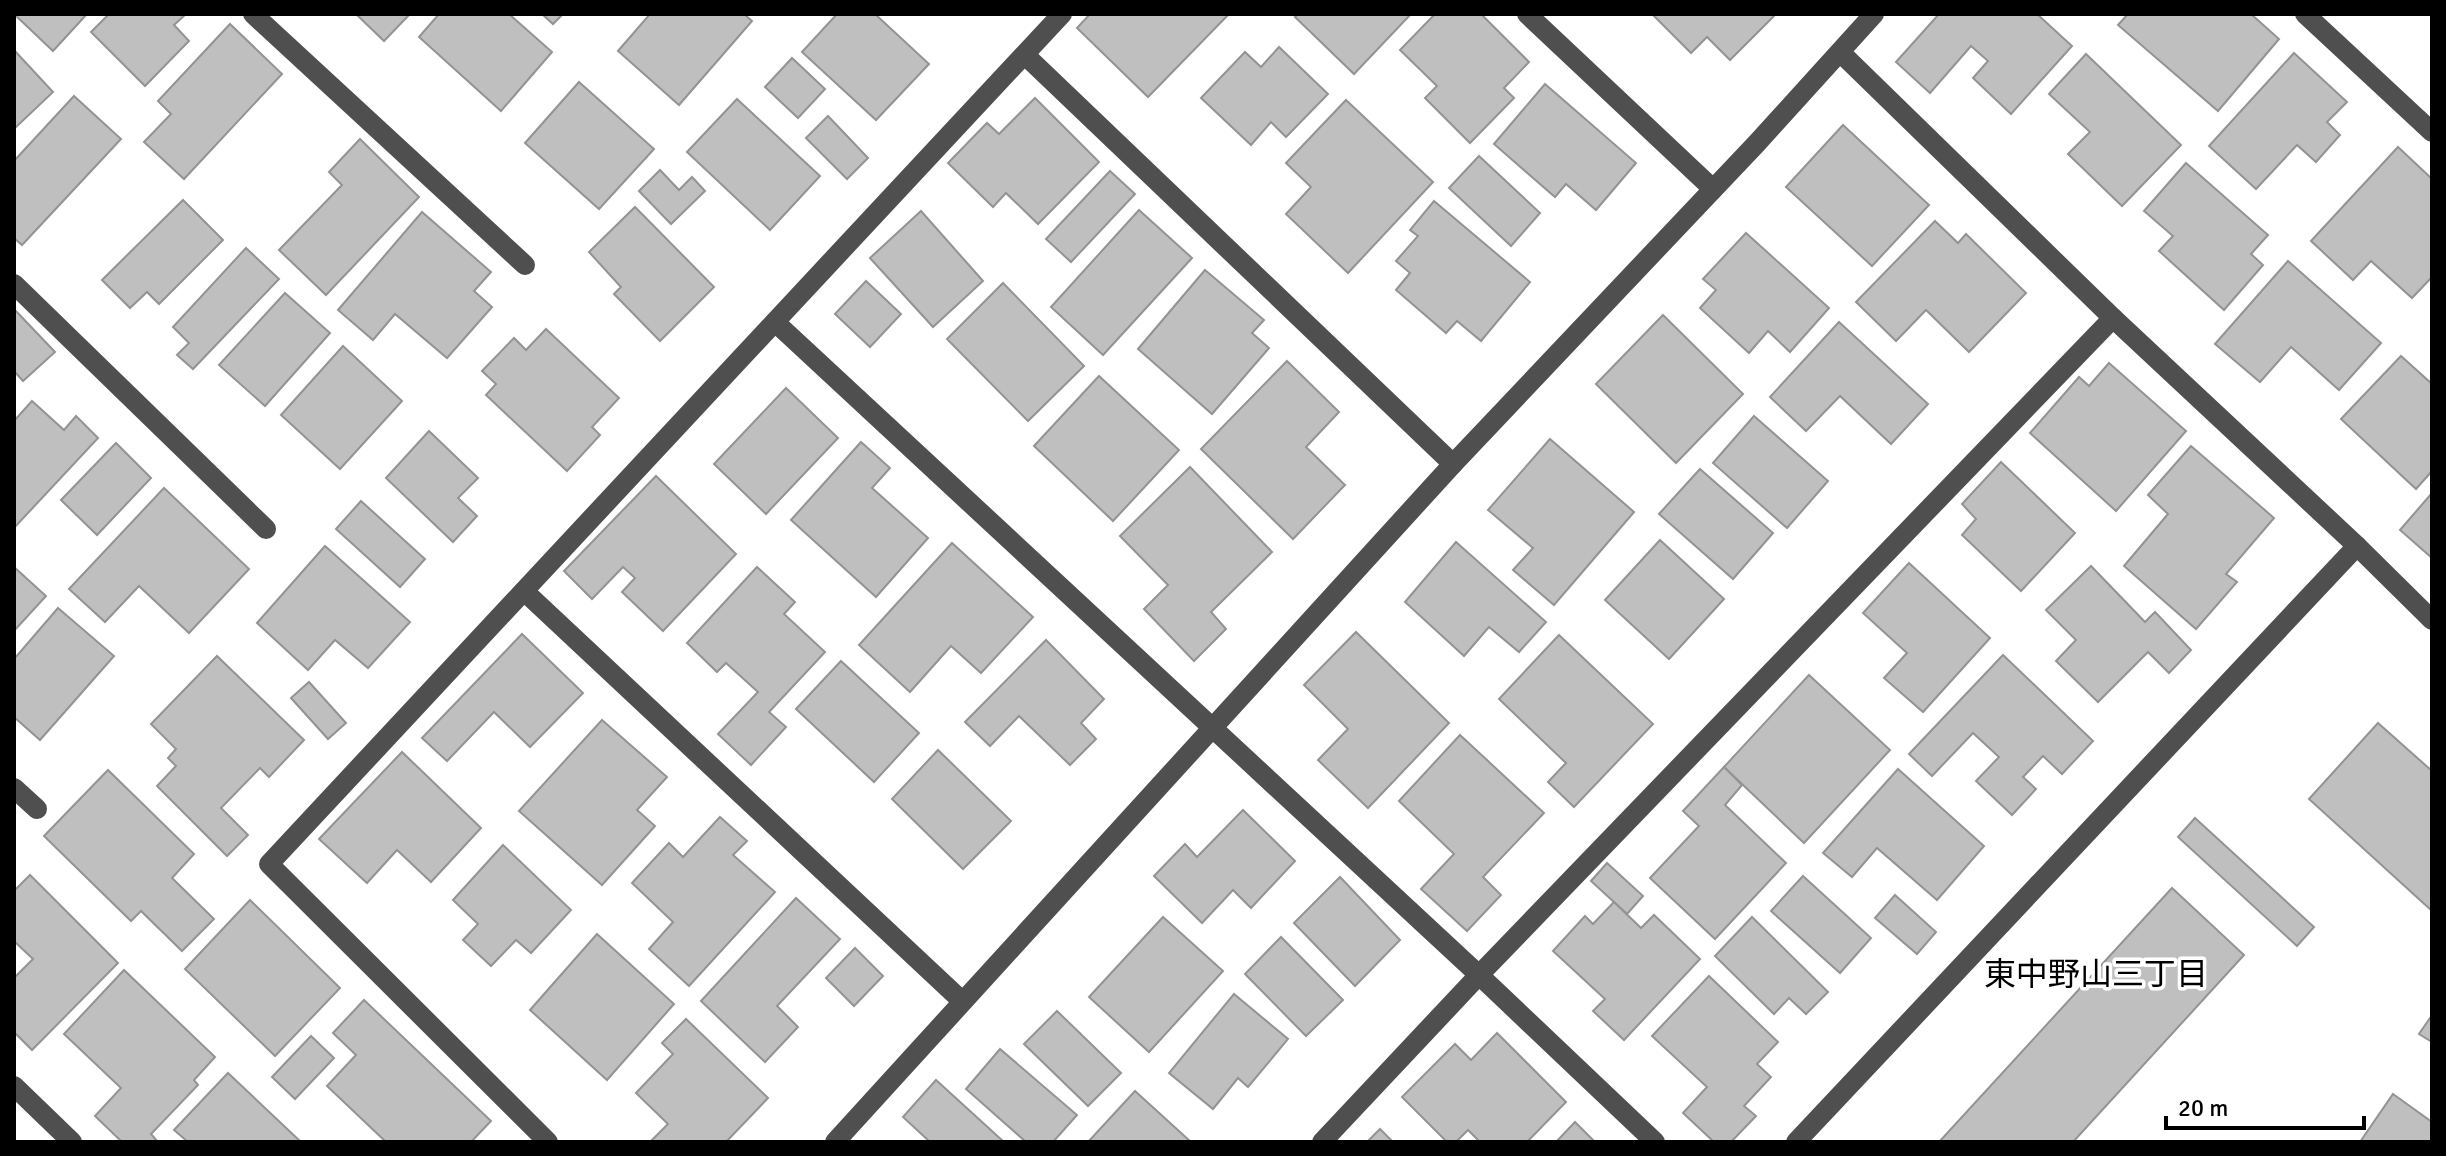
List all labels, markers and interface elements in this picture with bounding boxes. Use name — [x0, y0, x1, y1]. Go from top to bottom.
district label: 東中野山三丁目 — [1984, 955, 2208, 994]
scale bar — [2166, 1080, 2364, 1130]
text: 20 m — [2178, 1093, 2228, 1123]

